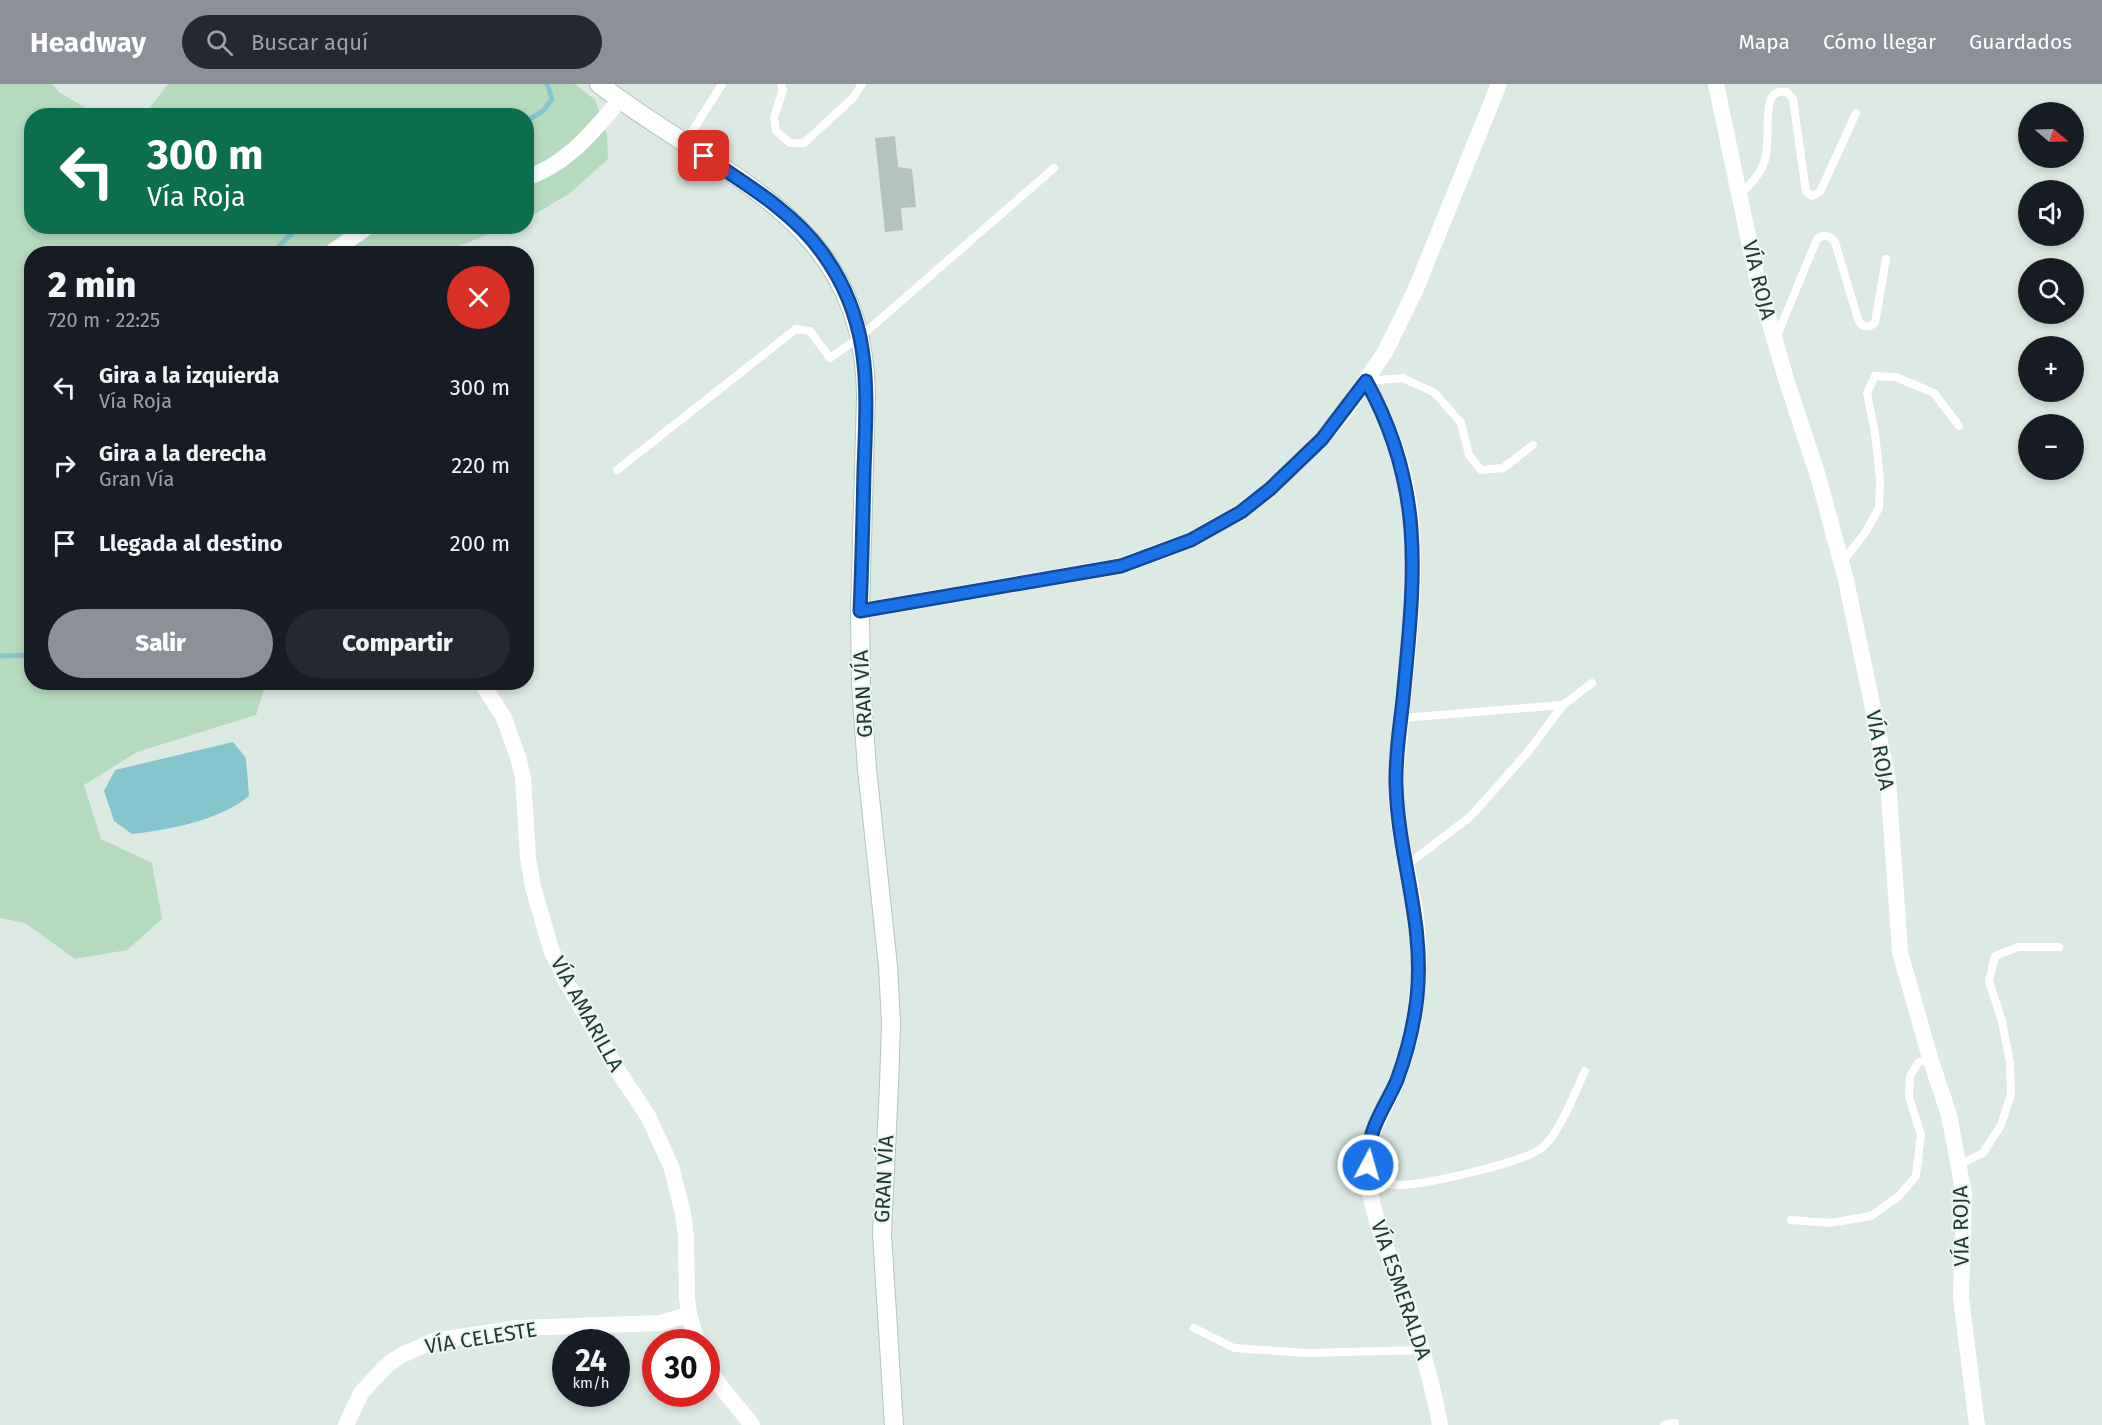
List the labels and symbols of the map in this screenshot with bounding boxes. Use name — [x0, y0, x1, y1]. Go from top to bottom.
north arrow — [2018, 102, 2084, 168]
pin — [678, 130, 729, 181]
street label: VÍA ROJA — [1737, 238, 1781, 322]
street label: GRAN VÍA — [848, 649, 878, 739]
street label: VÍA ROJA — [1860, 708, 1900, 792]
street label: VÍA AMARILLA — [545, 952, 629, 1076]
position arrow — [1336, 1133, 1400, 1197]
street label: GRAN VÍA — [869, 1134, 899, 1224]
street label: VÍA ROJA — [1947, 1185, 1975, 1267]
street label: VÍA ESMERALDA — [1365, 1217, 1437, 1363]
street label: VÍA CELESTE — [423, 1316, 539, 1360]
speed limit sign: 30 — [642, 1329, 720, 1407]

